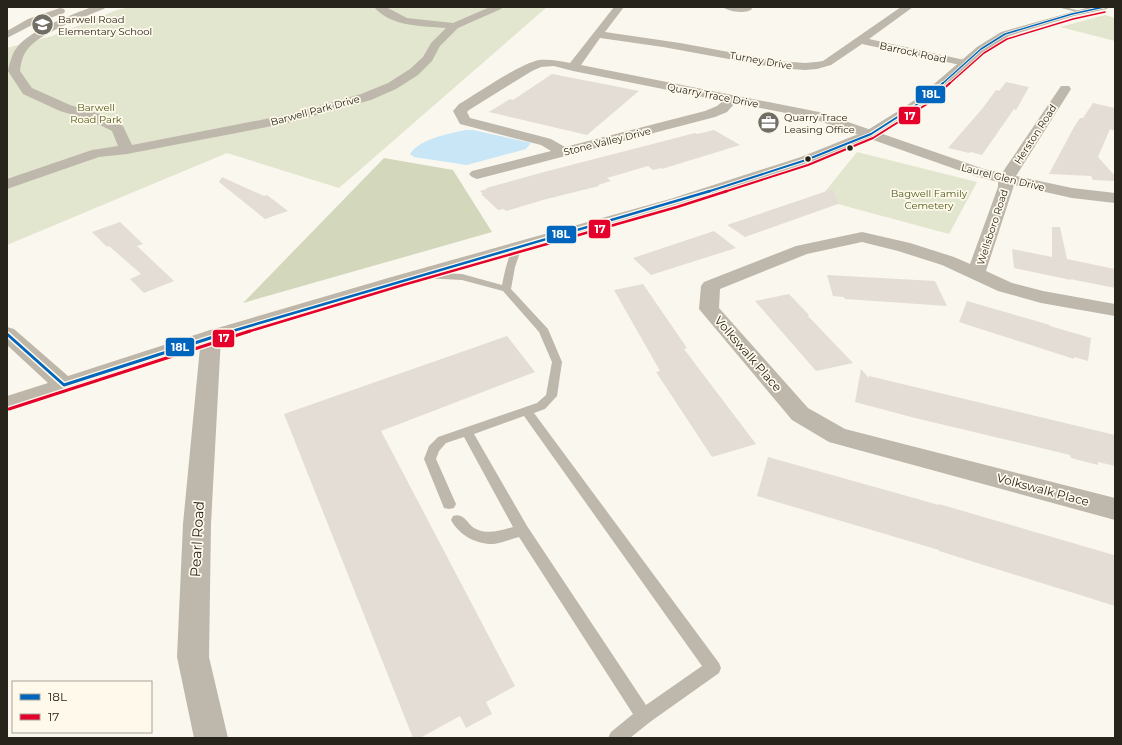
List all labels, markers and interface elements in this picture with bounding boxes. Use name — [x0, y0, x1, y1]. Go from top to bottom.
school or university icon: Barwell Road Elementary School — [29, 12, 55, 38]
place label: Barwell Road Elementary School — [58, 13, 152, 38]
street label: Barrock Road — [878, 39, 947, 66]
street label: Turney Drive — [729, 49, 793, 72]
street label: Quarry Trace Drive — [666, 80, 760, 111]
line badge: 18L — [915, 85, 946, 104]
text: 18L — [922, 87, 940, 101]
street label: Barwell Park Drive — [269, 92, 361, 129]
park label: Barwell Road Park — [70, 101, 122, 126]
street label: Herston Road — [1011, 102, 1060, 167]
line badge: 17 — [898, 106, 921, 125]
text: 17 — [904, 109, 916, 123]
office icon: Quarry Trace Leasing Office — [755, 110, 781, 136]
place label: Quarry Trace Leasing Office — [784, 111, 855, 136]
street label: Stone Valley Drive — [562, 124, 652, 159]
unlabelled marker — [845, 143, 855, 153]
unlabelled marker — [803, 154, 813, 164]
street label: Laurel Glen Drive — [960, 161, 1046, 194]
park label: Bagwell Family Cemetery — [891, 187, 968, 212]
street label: Wellsboro Road — [974, 188, 1011, 267]
line badge: 17 — [588, 219, 611, 239]
text: 17 — [594, 222, 606, 236]
line badge: 18L — [546, 225, 577, 244]
text: 18L — [552, 227, 570, 241]
street label: Volkswalk Place — [712, 313, 785, 394]
line badge: 17 — [212, 329, 235, 348]
text: 17 — [218, 331, 230, 345]
line badge: 18L — [165, 337, 195, 357]
text: 18L — [171, 340, 189, 354]
street label: Volkswalk Place — [995, 470, 1091, 509]
street label: Pearl Road — [186, 501, 208, 577]
legend — [12, 681, 152, 733]
text: 18L — [48, 689, 67, 704]
text: 17 — [48, 709, 59, 724]

